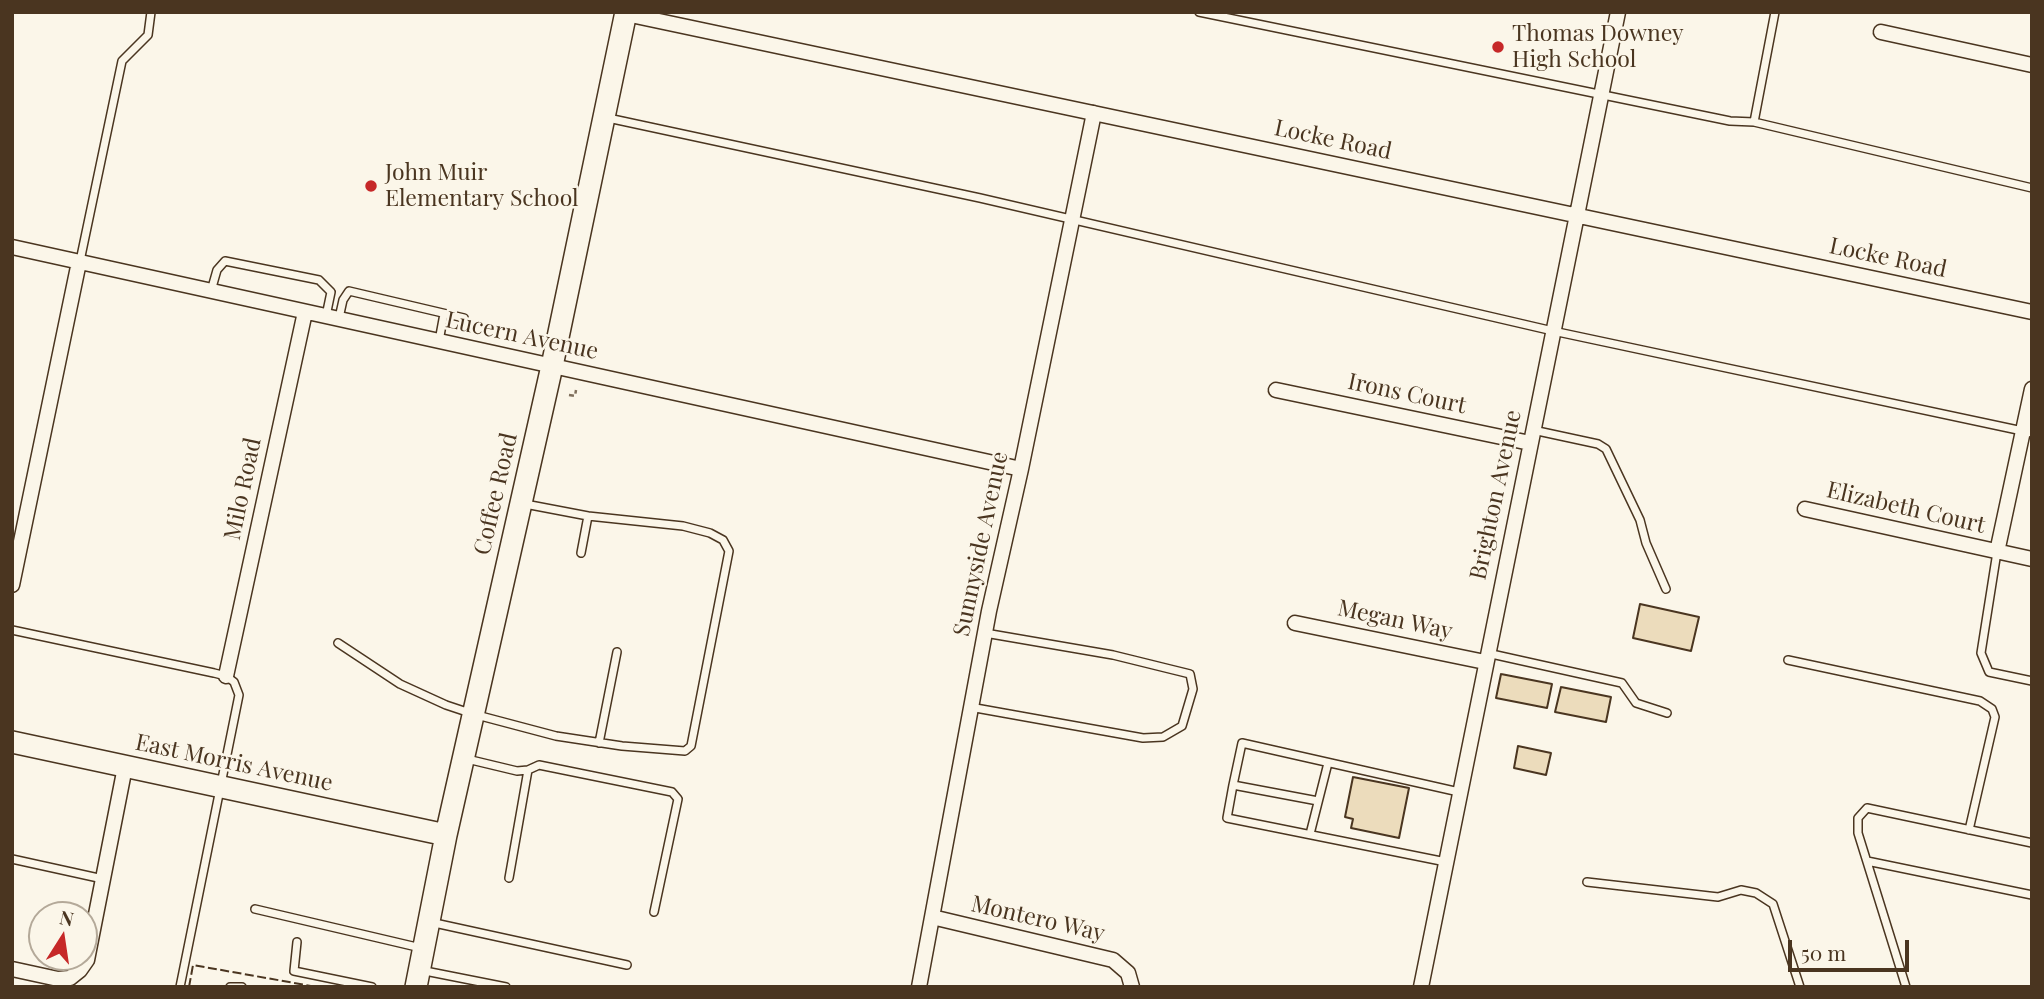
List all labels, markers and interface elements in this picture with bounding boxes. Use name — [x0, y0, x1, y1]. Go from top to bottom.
place label: Thomas Downey High School — [1512, 20, 1684, 74]
marker: Thomas Downey High School — [1490, 39, 1506, 55]
street label: Locke Road — [1272, 114, 1394, 166]
place label: John Muir Elementary School — [385, 159, 579, 213]
marker: John Muir Elementary School — [363, 178, 379, 194]
street label: Locke Road — [1827, 232, 1949, 284]
street label: Lucern Avenue — [443, 306, 601, 366]
street label: Irons Court — [1345, 368, 1469, 420]
street label: Brighton Avenue — [1465, 408, 1527, 582]
street label: Coffee Road — [469, 430, 523, 558]
street label: Milo Road — [219, 435, 267, 543]
street label: Sunnyside Avenue — [948, 449, 1014, 639]
street label: Elizabeth Court — [1824, 476, 1988, 540]
street label: Megan Way — [1335, 594, 1455, 646]
street label: East Morris Avenue — [133, 729, 335, 797]
street label: Montero Way — [968, 890, 1108, 948]
north arrow — [28, 901, 98, 971]
text: N — [58, 903, 76, 932]
scale bar — [1792, 926, 1913, 970]
text: 50 m — [1801, 938, 1846, 966]

